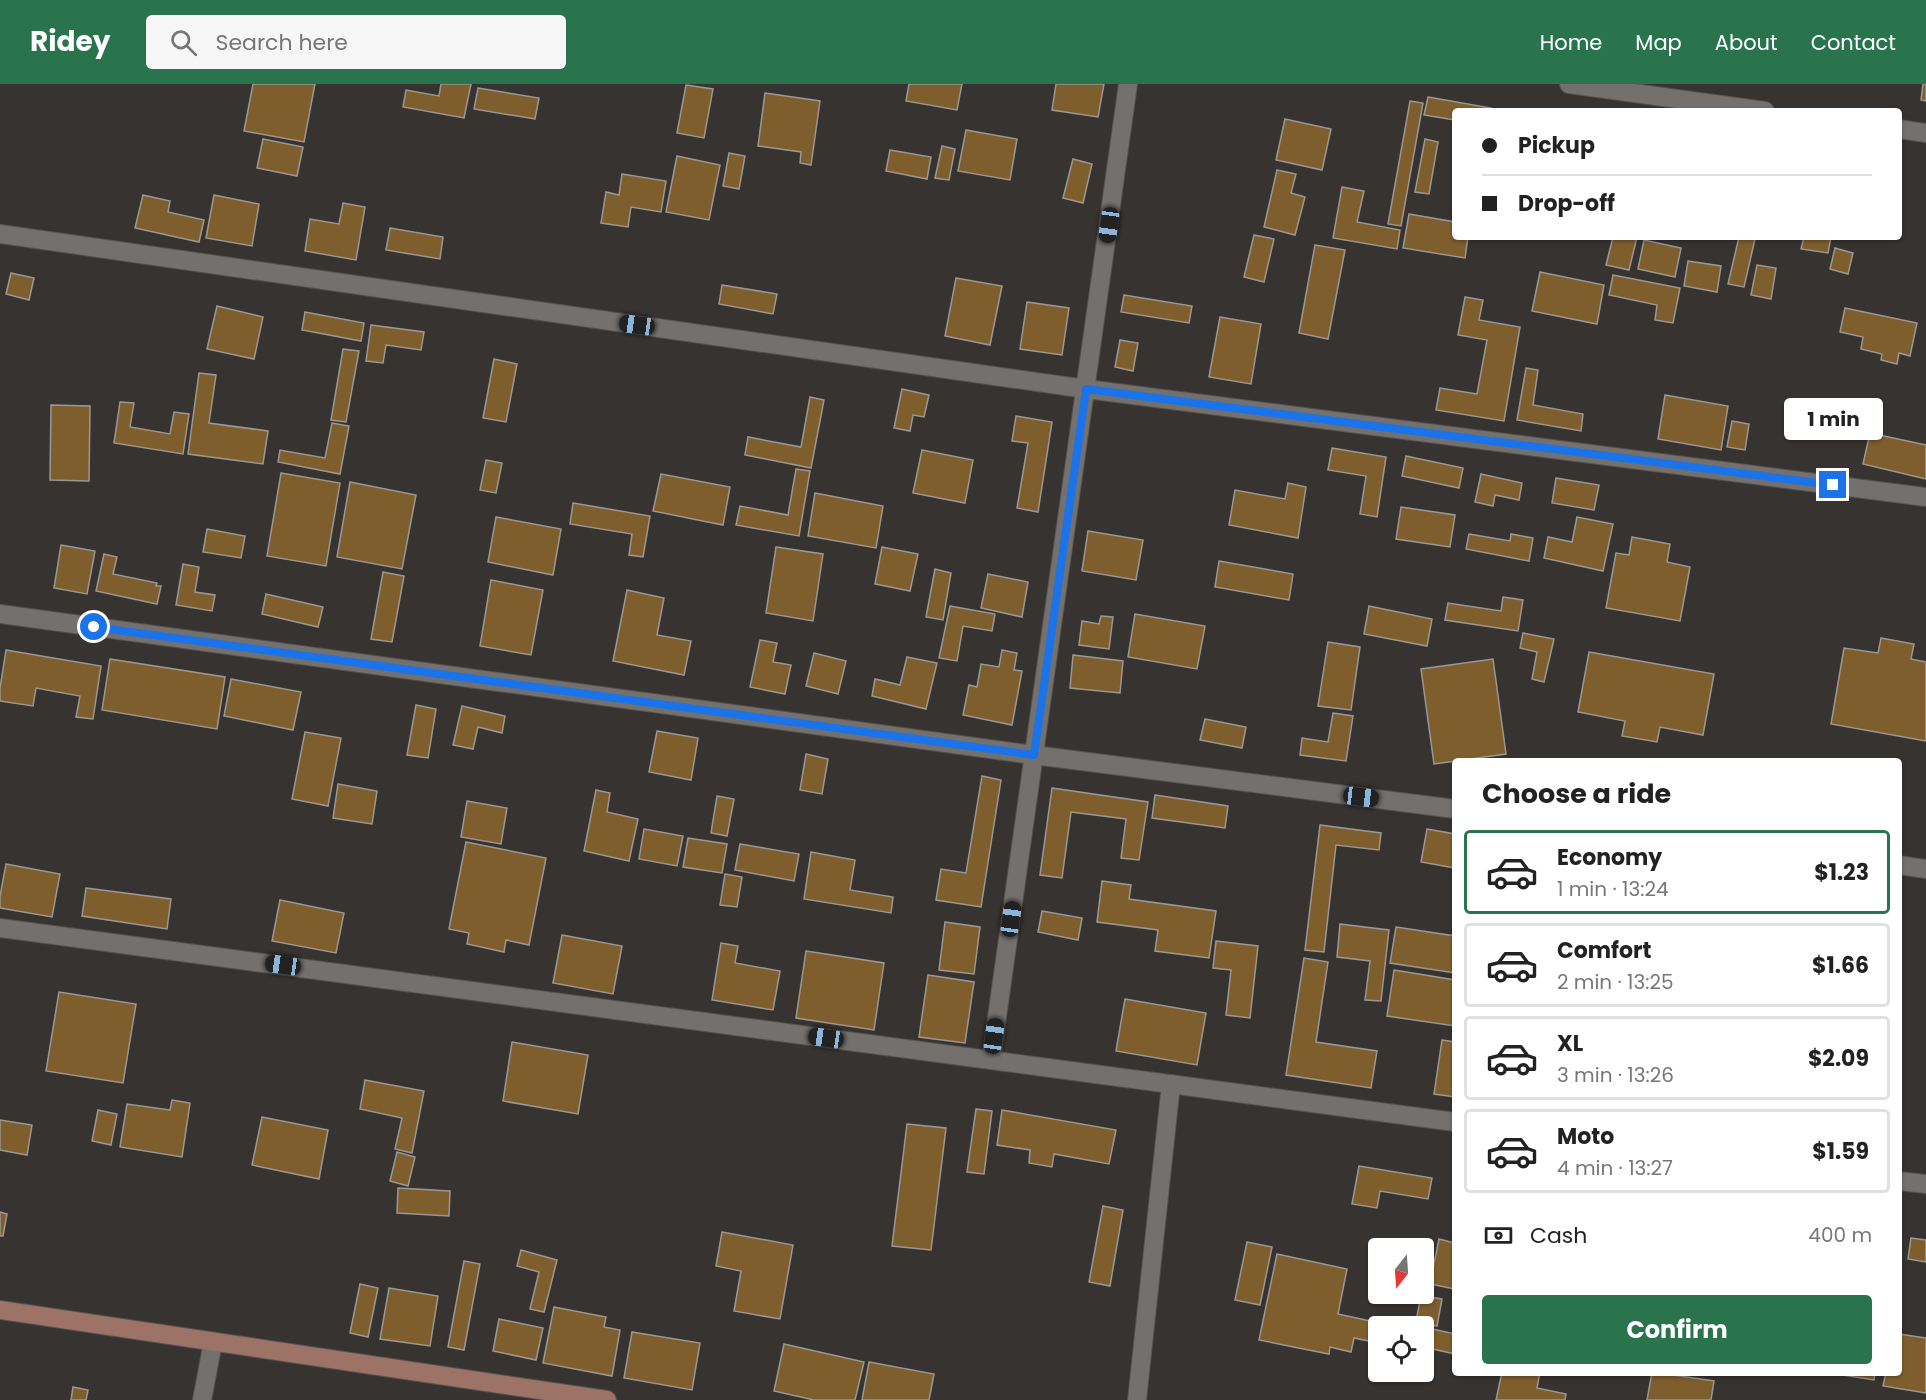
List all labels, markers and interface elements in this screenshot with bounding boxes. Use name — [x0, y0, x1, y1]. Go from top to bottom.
search box — [146, 15, 566, 69]
text: Ridey — [30, 22, 110, 61]
icon: search — [167, 26, 200, 59]
text: Search here — [215, 27, 348, 58]
text: Home — [1540, 28, 1602, 57]
text: Map — [1635, 28, 1682, 57]
text: About — [1715, 28, 1778, 57]
text: Contact — [1811, 28, 1896, 57]
text: Pickup — [1518, 130, 1595, 161]
text: Drop-off — [1518, 188, 1615, 219]
car — [1098, 206, 1120, 244]
car — [618, 314, 656, 336]
callout: 1 min — [1784, 398, 1882, 440]
text: 1 min — [1807, 405, 1860, 433]
route end — [1819, 471, 1846, 498]
route start — [80, 613, 107, 640]
text: Choose a ride — [1482, 775, 1671, 812]
car — [1342, 786, 1380, 808]
text: Economy — [1557, 842, 1662, 873]
icon: car — [1485, 845, 1539, 899]
text: $1.23 — [1814, 857, 1869, 888]
text: 1 min · 13:24 — [1557, 875, 1669, 903]
car — [1000, 900, 1022, 938]
text: Comfort — [1557, 935, 1651, 966]
icon: car — [1485, 938, 1539, 992]
text: $1.66 — [1812, 950, 1869, 981]
car — [264, 954, 302, 976]
text: 2 min · 13:25 — [1557, 968, 1674, 996]
car — [983, 1017, 1005, 1055]
car — [807, 1027, 845, 1049]
text: XL — [1557, 1028, 1583, 1059]
icon: car — [1485, 1031, 1539, 1085]
text: $2.09 — [1808, 1043, 1869, 1074]
text: 3 min · 13:26 — [1557, 1061, 1674, 1089]
text: Moto — [1557, 1121, 1614, 1152]
icon: car — [1485, 1124, 1539, 1178]
text: $1.59 — [1812, 1136, 1869, 1167]
text: 4 min · 13:27 — [1557, 1154, 1673, 1182]
icon: cash — [1482, 1219, 1515, 1252]
text: Cash — [1530, 1220, 1587, 1251]
text: 400 m — [1808, 1221, 1872, 1249]
north arrow — [1368, 1238, 1434, 1304]
map controls — [1368, 1238, 1434, 1382]
button: Confirm — [1482, 1295, 1872, 1364]
button: locate — [1368, 1316, 1434, 1382]

